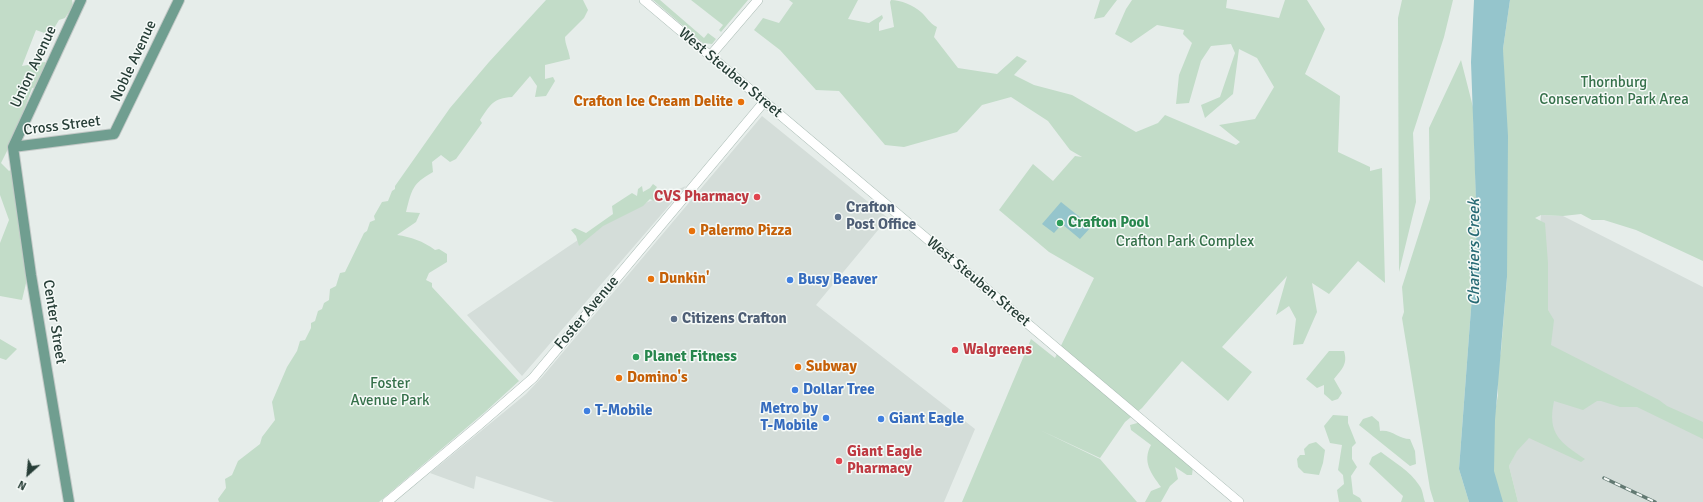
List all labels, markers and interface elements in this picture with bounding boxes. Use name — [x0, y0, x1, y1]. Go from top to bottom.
street label: Noble Avenue — [107, 17, 161, 105]
street label: Union Avenue — [7, 23, 61, 111]
street label: West Steuben Street — [674, 24, 786, 122]
park label: Thornburg Conservation Park Area — [1539, 74, 1689, 109]
place label: Crafton Ice Cream Delite — [573, 93, 733, 111]
marker: Crafton Ice Cream Delite — [736, 97, 746, 107]
street label: Cross Street — [22, 112, 102, 140]
place label: CVS Pharmacy — [654, 188, 749, 206]
marker: CVS Pharmacy — [752, 192, 762, 202]
place label: Crafton Post Office — [846, 199, 916, 234]
water label: Chartiers Creek — [1465, 199, 1485, 305]
marker: Crafton Post Office — [833, 212, 843, 222]
place label: Crafton Pool — [1068, 214, 1149, 232]
marker: Crafton Pool — [1055, 218, 1065, 228]
place label: Palermo Pizza — [700, 222, 792, 240]
marker: Palermo Pizza — [687, 226, 697, 236]
street label: West Steuben Street — [922, 233, 1034, 331]
park label: Crafton Park Complex — [1116, 233, 1254, 251]
place label: Dunkin' — [659, 270, 709, 288]
place label: Busy Beaver — [798, 271, 877, 289]
street label: Foster Avenue — [551, 273, 623, 353]
marker: Dunkin' — [646, 274, 656, 284]
marker: Busy Beaver — [785, 275, 795, 285]
street label: Center Street — [38, 279, 70, 365]
place label: Citizens Crafton — [682, 310, 787, 328]
marker: Citizens Crafton — [669, 314, 679, 324]
place label: Walgreens — [963, 341, 1032, 359]
marker: Walgreens — [950, 345, 960, 355]
place label: Planet Fitness — [644, 348, 737, 366]
marker: Planet Fitness — [631, 352, 641, 362]
place label: Subway — [806, 358, 857, 376]
marker: Subway — [793, 362, 803, 372]
place label: Domino's — [627, 369, 688, 387]
marker: Domino's — [614, 373, 624, 383]
park label: Foster Avenue Park — [350, 375, 430, 410]
place label: Dollar Tree — [803, 381, 875, 399]
marker: Dollar Tree — [790, 385, 800, 395]
place label: Metro by T-Mobile — [760, 400, 818, 435]
place label: T-Mobile — [595, 402, 652, 420]
marker: T-Mobile — [582, 406, 592, 416]
place label: Giant Eagle — [889, 410, 964, 428]
marker: Metro by T-Mobile — [821, 413, 831, 423]
marker: Giant Eagle — [876, 414, 886, 424]
place label: Giant Eagle Pharmacy — [847, 443, 922, 478]
north arrow — [8, 454, 48, 494]
marker: Giant Eagle Pharmacy — [834, 456, 844, 466]
text: N — [16, 478, 29, 493]

